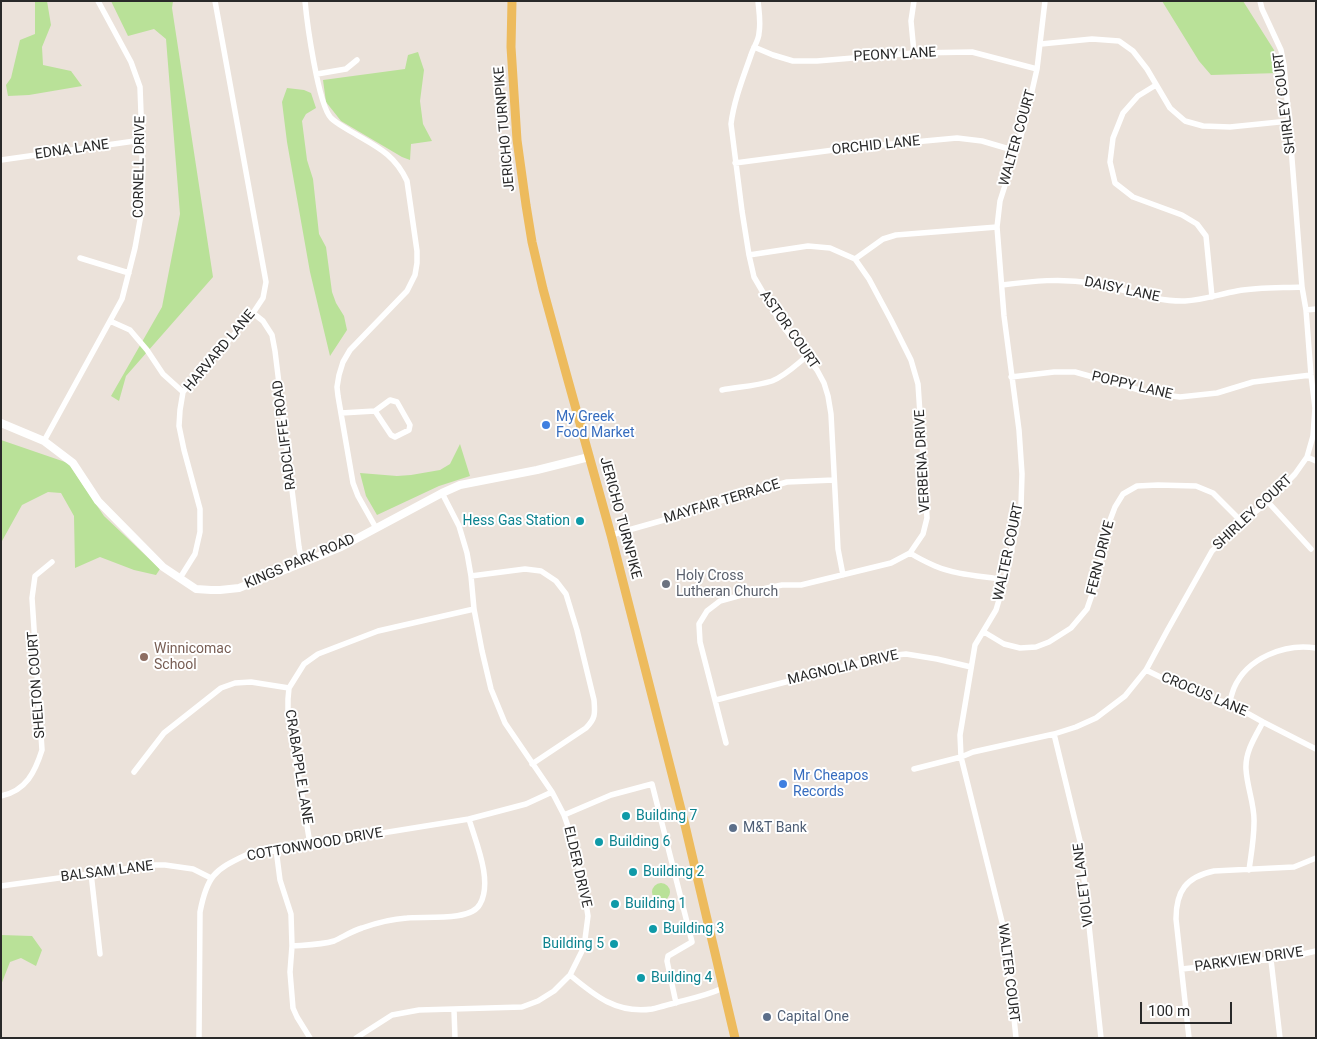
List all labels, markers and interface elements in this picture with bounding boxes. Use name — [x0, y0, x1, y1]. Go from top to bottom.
street label: PEONY LANE — [853, 44, 937, 66]
street label: SHIRLEY COURT — [1270, 51, 1300, 155]
street label: JERICHO TURNPIKE — [491, 66, 519, 192]
street label: WALTER COURT — [996, 88, 1040, 188]
street label: CORNELL DRIVE — [131, 116, 149, 218]
street label: ORCHID LANE — [831, 133, 921, 159]
street label: EDNA LANE — [34, 136, 110, 164]
street label: DAISY LANE — [1083, 274, 1161, 306]
street label: ASTOR COURT — [756, 288, 822, 372]
street label: HARVARD LANE — [181, 307, 259, 395]
street label: POPPY LANE — [1090, 369, 1174, 403]
street label: RADCLIFFE ROAD — [270, 379, 300, 491]
place label: My Greek Food Market — [556, 409, 634, 442]
street label: VERBENA DRIVE — [912, 409, 934, 513]
marker: My Greek Food Market — [540, 419, 552, 431]
street label: JERICHO TURNPIKE — [596, 455, 644, 581]
street label: SHIRLEY COURT — [1210, 472, 1296, 554]
street label: MAYFAIR TERRACE — [662, 476, 782, 528]
street label: WALTER COURT — [990, 502, 1028, 602]
place label: Hess Gas Station — [463, 513, 570, 529]
marker: Hess Gas Station — [574, 515, 586, 527]
street label: FERN DRIVE — [1084, 519, 1118, 597]
street label: KINGS PARK ROAD — [242, 531, 358, 593]
place label: Holy Cross Lutheran Church — [676, 568, 778, 600]
marker: Holy Cross Lutheran Church — [660, 578, 672, 590]
street label: SHELTON COURT — [25, 631, 49, 739]
place label: Winnicomac School — [154, 641, 231, 674]
street label: MAGNOLIA DRIVE — [786, 647, 900, 689]
marker: Winnicomac School — [138, 651, 150, 663]
street label: CROCUS LANE — [1158, 669, 1250, 721]
street label: CRABAPPLE LANE — [281, 708, 315, 826]
place label: Mr Cheapos Records — [793, 768, 868, 800]
marker: Mr Cheapos Records — [777, 778, 789, 790]
place label: Building 7 — [636, 808, 697, 824]
marker: Building 7 — [620, 810, 632, 822]
place label: M&T Bank — [743, 820, 807, 836]
marker: M&T Bank — [727, 822, 739, 834]
street label: COTTONWOOD DRIVE — [246, 825, 384, 865]
street label: ELDER DRIVE — [559, 825, 595, 909]
place label: Building 6 — [609, 834, 670, 850]
marker: Building 6 — [593, 836, 605, 848]
street label: VIOLET LANE — [1071, 842, 1097, 928]
street label: BALSAM LANE — [60, 858, 154, 886]
place label: Building 2 — [643, 864, 704, 880]
marker: Building 2 — [627, 866, 639, 878]
place label: Building 1 — [625, 896, 686, 912]
marker: Building 1 — [609, 898, 621, 910]
place label: Building 3 — [663, 921, 724, 937]
marker: Building 3 — [647, 923, 659, 935]
street label: WALTER COURT — [994, 923, 1022, 1023]
place label: Building 5 — [543, 936, 604, 952]
marker: Building 5 — [608, 938, 620, 950]
street label: PARKVIEW DRIVE — [1194, 944, 1304, 976]
place label: Building 4 — [651, 970, 712, 986]
marker: Building 4 — [635, 972, 647, 984]
scale bar — [1142, 992, 1234, 1024]
text: 100 m — [1148, 1002, 1190, 1020]
place label: Capital One — [777, 1009, 849, 1025]
marker: Capital One — [761, 1011, 773, 1023]

